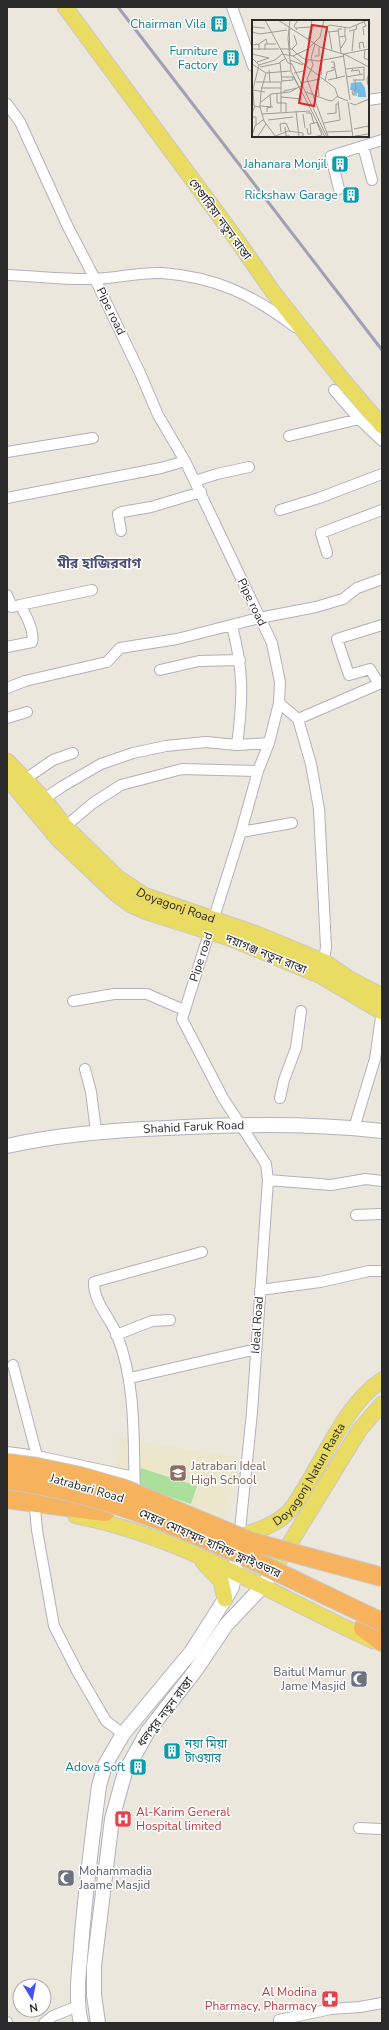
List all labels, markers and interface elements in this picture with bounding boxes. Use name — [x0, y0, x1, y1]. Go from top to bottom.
building icon: Chairman Vila — [209, 14, 229, 34]
place label: Chairman Vila — [130, 16, 206, 32]
inset map — [252, 20, 369, 137]
place label: Furniture Factory — [169, 43, 219, 73]
building icon: Furniture Factory — [221, 48, 241, 68]
building icon: Jahanara Monjil — [330, 154, 350, 174]
place label: Jahanara Monjil — [243, 156, 327, 172]
street label: গেণ্ডারিয়া নতুন রাস্তা — [185, 175, 255, 264]
building icon: Rickshaw Garage — [341, 185, 361, 205]
place label: Rickshaw Garage — [245, 187, 338, 203]
street label: Pipe road — [93, 285, 129, 337]
district label: মীর হাজিরবাগ — [56, 554, 141, 573]
street label: Pipe road — [234, 576, 270, 628]
street label: Doyagonj Road — [133, 884, 217, 927]
street label: Pipe road — [185, 930, 217, 984]
street label: দয়াগঞ্জ নতুন রাস্তা — [222, 930, 310, 978]
street label: Shahid Faruk Road — [143, 1117, 244, 1137]
street label: Ideal Road — [247, 1296, 267, 1354]
street label: Doyagonj Natun Rasta — [270, 1420, 349, 1530]
place label: Jatrabari Ideal High School — [190, 1458, 266, 1488]
school or university icon: Jatrabari Ideal High School — [168, 1463, 188, 1483]
street label: Jatrabari Road — [47, 1469, 126, 1506]
street label: মেয়র মোহাম্মদ হানিফ ফ্লাইওভার — [136, 1504, 284, 1582]
place label: Baitul Mamur Jame Masjid — [273, 1664, 347, 1694]
mosque icon: Baitul Mamur Jame Masjid — [349, 1669, 369, 1689]
street label: ধলপুর নতুন রাস্তা — [133, 1673, 197, 1750]
place label: নয়া মিয়া টাওয়ার — [184, 1736, 228, 1766]
building icon: নয়া মিয়া টাওয়ার — [162, 1741, 182, 1761]
building icon: Adova Soft — [128, 1757, 148, 1777]
place label: Adova Soft — [65, 1759, 126, 1775]
place label: Al-Karim General Hospital limited — [136, 1804, 230, 1834]
hospital icon: Al-Karim General Hospital limited — [113, 1809, 133, 1829]
place label: Mohammadia Jaame Masjid — [78, 1863, 152, 1893]
mosque icon: Mohammadia Jaame Masjid — [56, 1868, 76, 1888]
north arrow — [12, 1978, 52, 2018]
place label: Al Modina Pharmacy, Pharmacy — [205, 1984, 318, 2014]
pharmacy icon: Al Modina Pharmacy, Pharmacy — [320, 1989, 340, 2009]
text: N — [28, 1999, 39, 2015]

